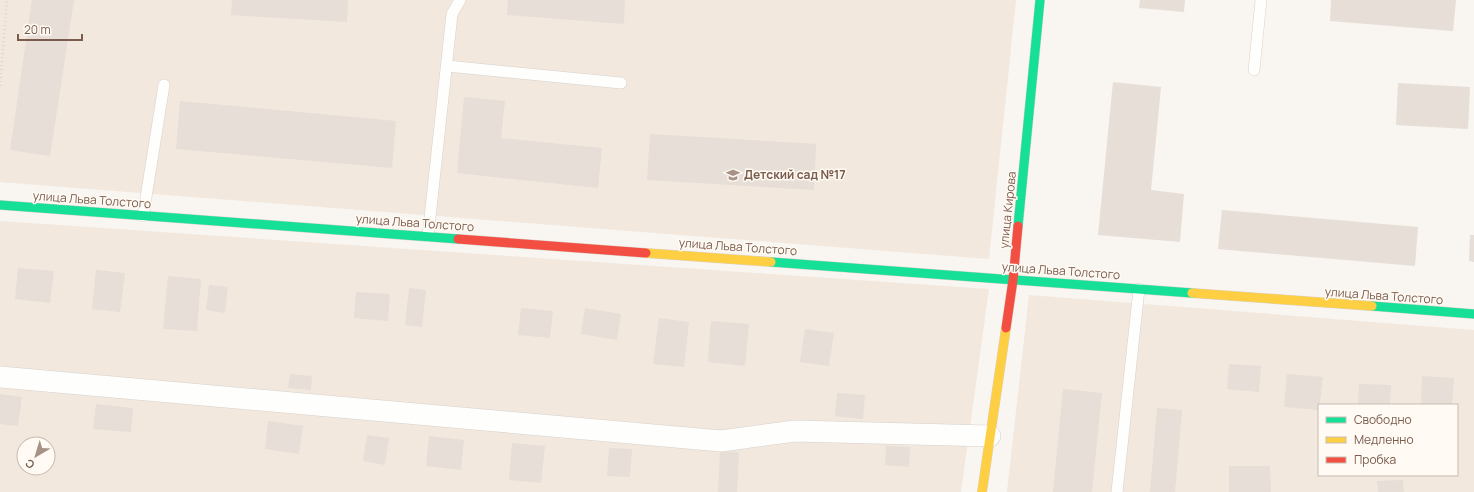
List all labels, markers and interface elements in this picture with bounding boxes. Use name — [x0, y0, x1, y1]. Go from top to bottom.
scale bar — [18, 16, 82, 42]
text: 20 m — [24, 21, 51, 38]
place label: Детский сад №17 — [744, 166, 846, 183]
school or university icon: Детский сад №17 — [725, 167, 741, 183]
street label: улица Кирова — [995, 170, 1020, 249]
street label: улица Льва Толстого — [32, 187, 152, 212]
street label: улица Льва Толстого — [355, 210, 475, 235]
street label: улица Льва Толстого — [678, 234, 798, 259]
street label: улица Льва Толстого — [1001, 258, 1121, 283]
street label: улица Льва Толстого — [1324, 283, 1444, 308]
legend — [1318, 404, 1458, 476]
text: Свободно — [1354, 411, 1412, 428]
text: Медленно — [1354, 431, 1414, 448]
north arrow — [16, 436, 56, 476]
text: Пробка — [1354, 451, 1396, 468]
text: С — [22, 456, 37, 473]

